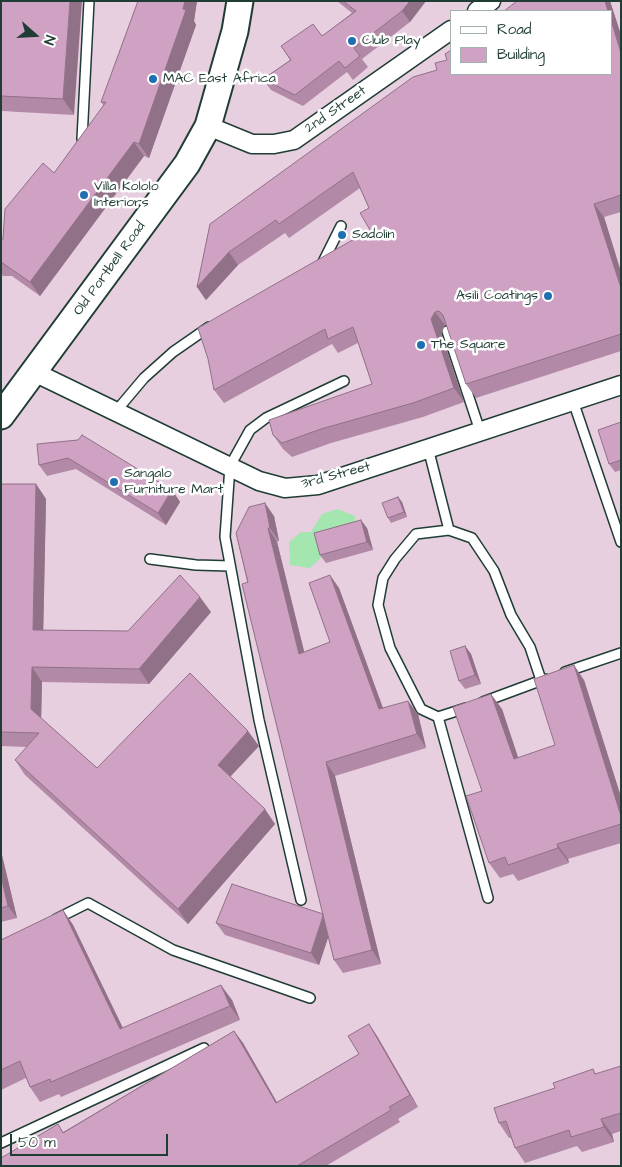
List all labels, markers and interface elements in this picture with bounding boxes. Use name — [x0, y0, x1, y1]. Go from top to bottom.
north arrow — [10, 10, 60, 60]
legend — [450, 10, 612, 75]
text: Road — [497, 19, 531, 40]
text: N — [38, 32, 60, 47]
place label: Club Play — [362, 33, 421, 49]
marker: Club Play — [346, 35, 358, 47]
text: Building — [497, 44, 545, 65]
place label: MAC East Africa — [163, 71, 276, 87]
marker: MAC East Africa — [147, 73, 159, 85]
street label: 2nd Street — [302, 83, 370, 137]
place label: Villa Kololo Interiors — [94, 179, 159, 212]
marker: Villa Kololo Interiors — [78, 189, 90, 201]
street label: Old Portbell Road — [70, 219, 150, 319]
place label: Sadolin — [352, 227, 394, 243]
marker: Sadolin — [336, 229, 348, 241]
place label: Asili Coatings — [456, 288, 538, 304]
marker: Asili Coatings — [542, 290, 554, 302]
place label: The Square — [431, 337, 506, 353]
marker: The Square — [415, 339, 427, 351]
street label: 3rd Street — [300, 459, 372, 493]
place label: Sangalo Furniture Mart — [124, 466, 223, 498]
marker: Sangalo Furniture Mart — [108, 476, 120, 488]
scale bar — [12, 1124, 170, 1156]
text: 50 m — [18, 1132, 56, 1153]

